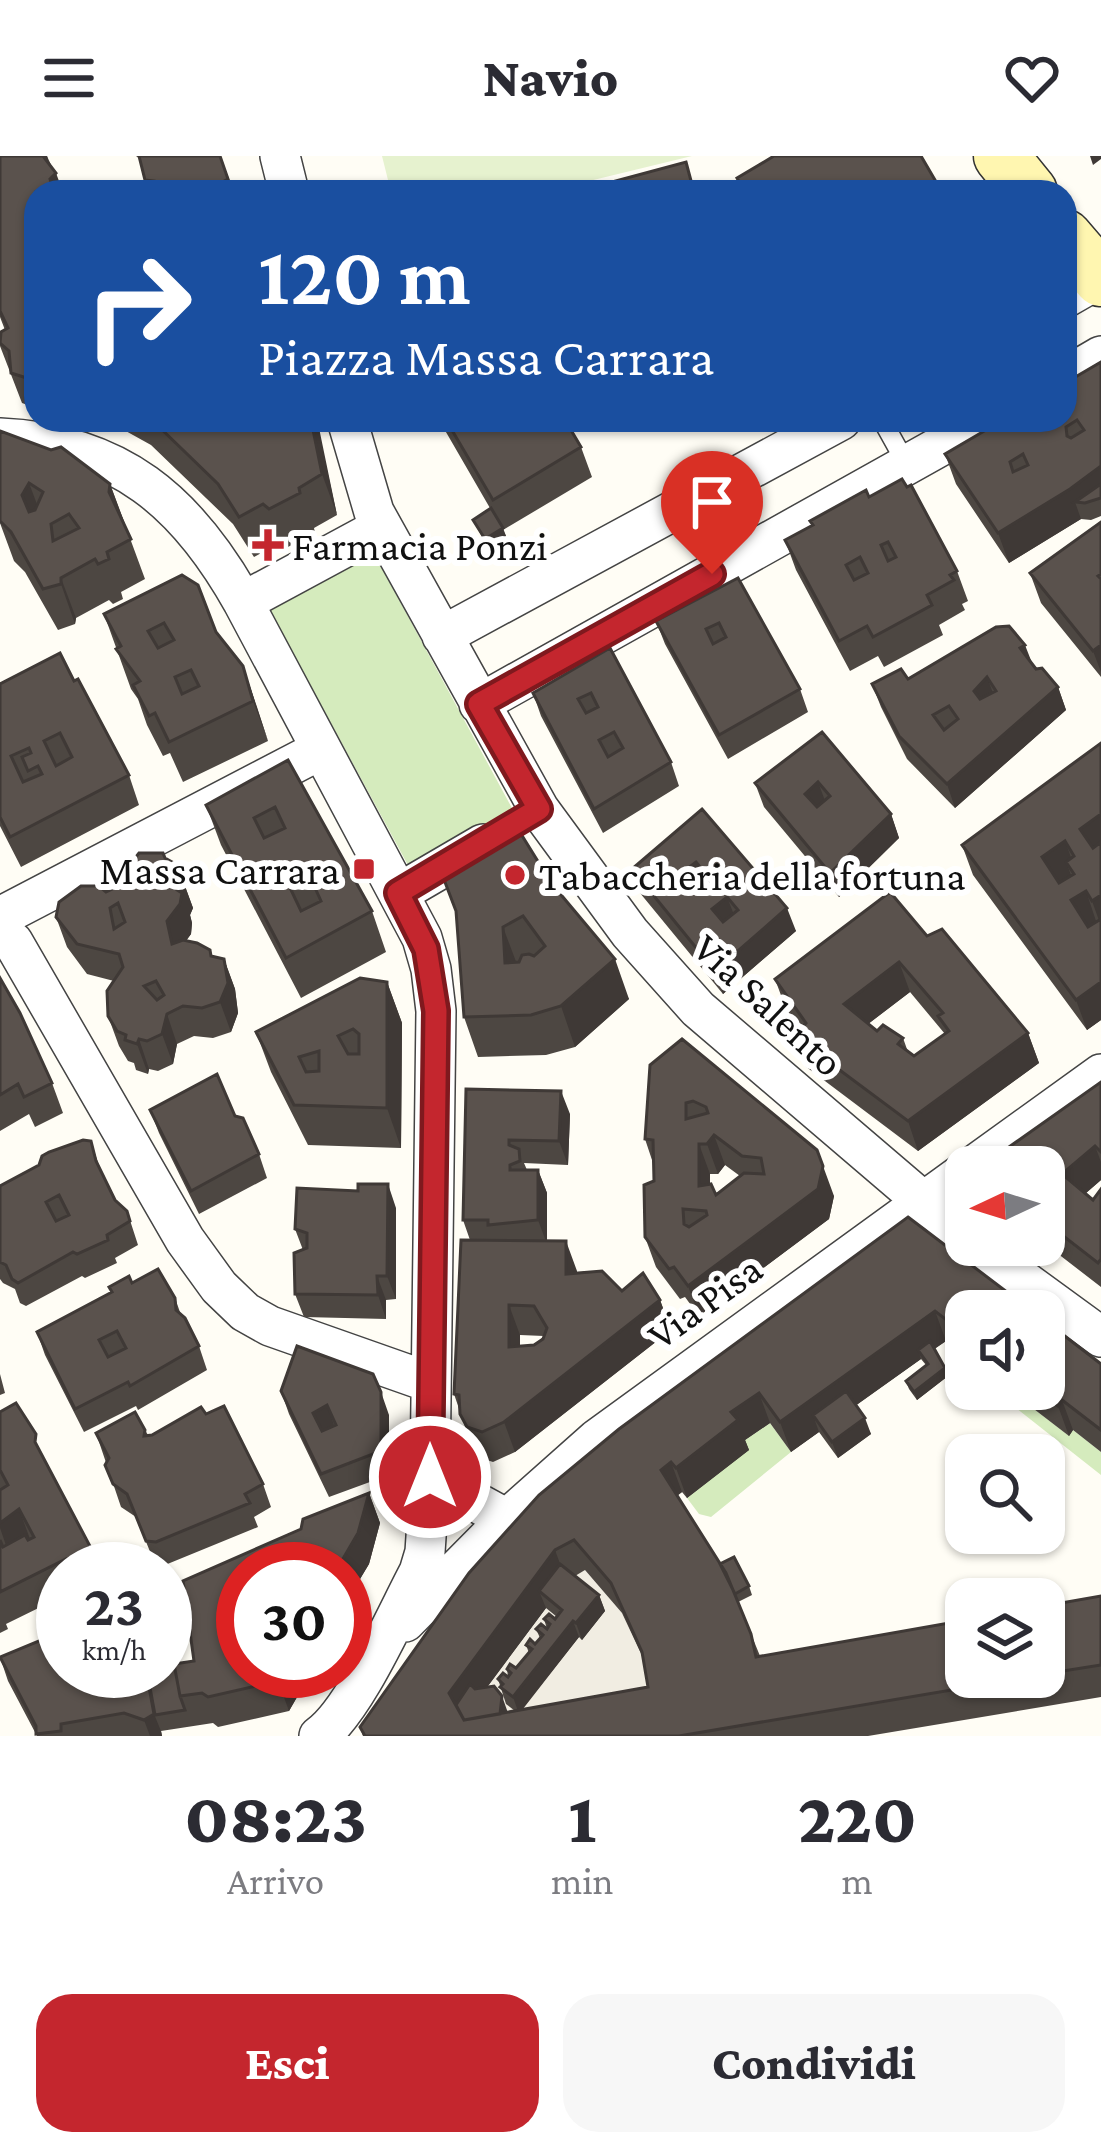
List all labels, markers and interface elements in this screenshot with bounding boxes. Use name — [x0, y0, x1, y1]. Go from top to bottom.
icon: menu — [36, 45, 102, 111]
icon: heart — [999, 45, 1065, 111]
text: Navio — [483, 48, 618, 108]
icon: right — [60, 228, 216, 384]
text: 120 m — [258, 229, 471, 322]
text: Piazza Massa Carrara — [258, 327, 715, 387]
pin — [661, 451, 763, 574]
icon: arrive — [679, 469, 745, 535]
place label: Farmacia Ponzi — [292, 522, 548, 569]
marker: Farmacia Ponzi — [255, 532, 281, 558]
place label: Massa Carrara — [99, 846, 340, 893]
place label: Tabaccheria della fortuna — [539, 852, 966, 899]
marker: Massa Carrara — [351, 856, 377, 882]
marker: Tabaccheria della fortuna — [502, 862, 528, 888]
street label: Via Salento — [684, 923, 853, 1085]
north arrow — [945, 1146, 1065, 1266]
map controls — [945, 1146, 1065, 1698]
street label: Via Pisa — [638, 1244, 771, 1359]
button: sound — [945, 1290, 1065, 1410]
position arrow — [367, 1414, 493, 1540]
button: search — [945, 1434, 1065, 1554]
speed limit sign: 30 — [216, 1542, 372, 1698]
text: 23 — [84, 1571, 144, 1638]
button: layers — [945, 1578, 1065, 1698]
text: km/h — [82, 1633, 146, 1666]
text: 08:23 — [184, 1777, 367, 1857]
text: 1 — [568, 1777, 596, 1857]
text: 220 — [798, 1777, 917, 1857]
text: Arrivo — [227, 1859, 324, 1902]
text: min — [551, 1859, 614, 1902]
text: m — [842, 1859, 873, 1902]
button: Esci — [36, 1994, 539, 2132]
button: Condividi — [563, 1994, 1065, 2132]

